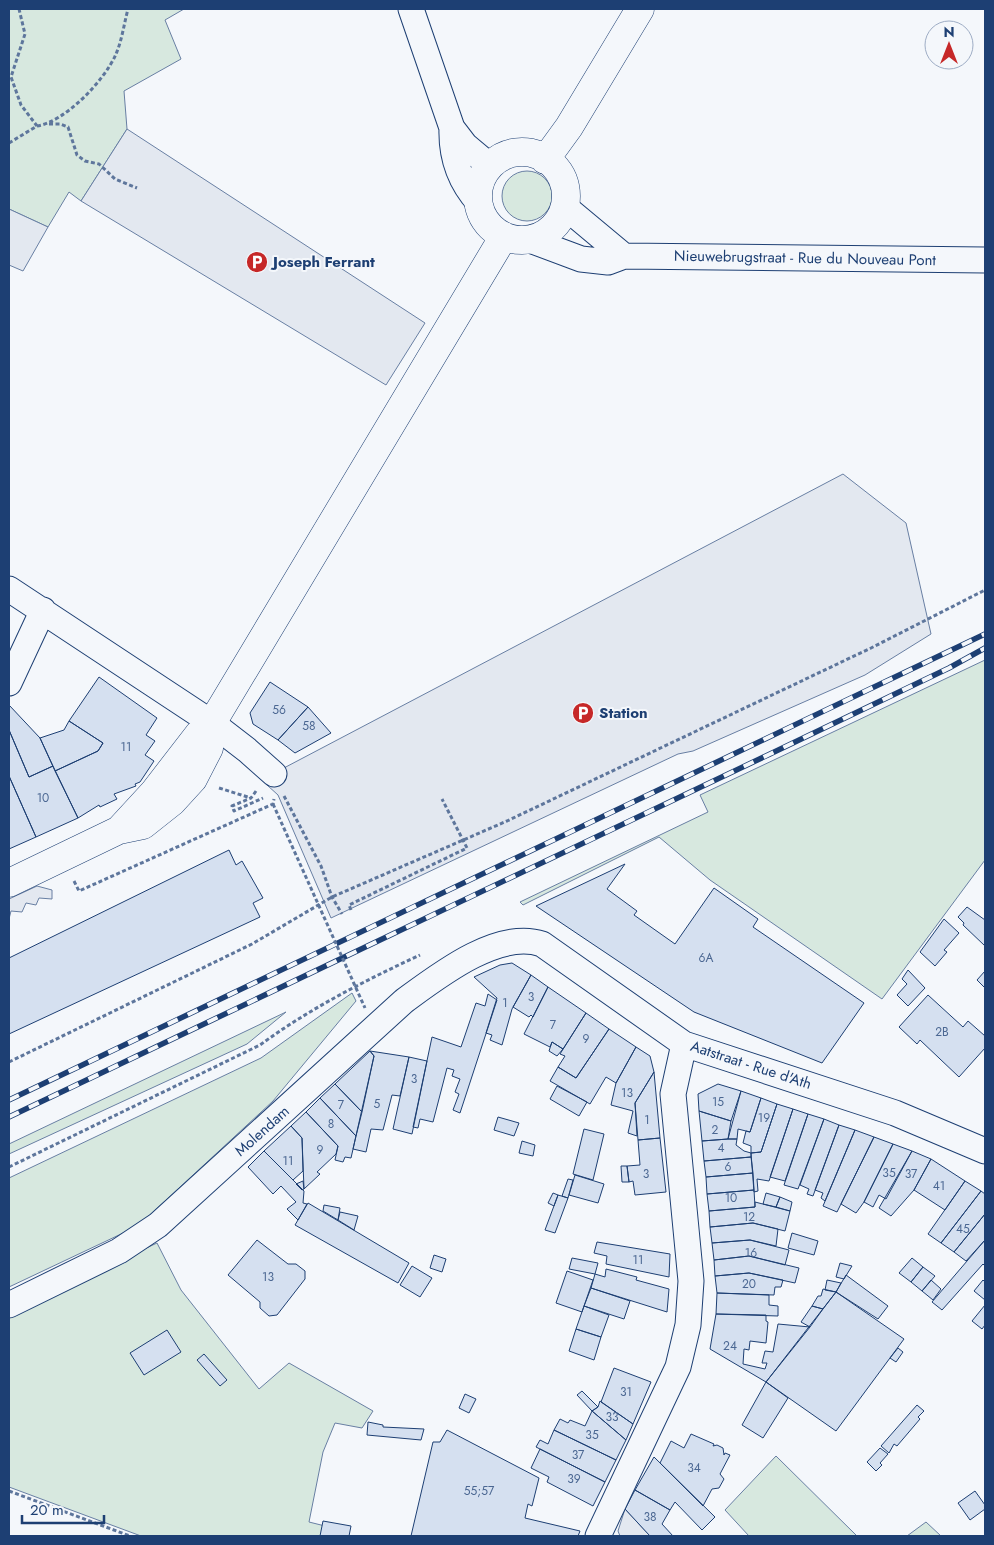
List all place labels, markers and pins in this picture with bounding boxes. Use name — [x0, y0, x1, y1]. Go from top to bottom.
parking icon: Joseph Ferrant — [245, 250, 269, 274]
place label: Joseph Ferrant — [270, 251, 375, 273]
parking icon: Station — [571, 701, 595, 725]
place label: Station — [599, 702, 648, 724]

